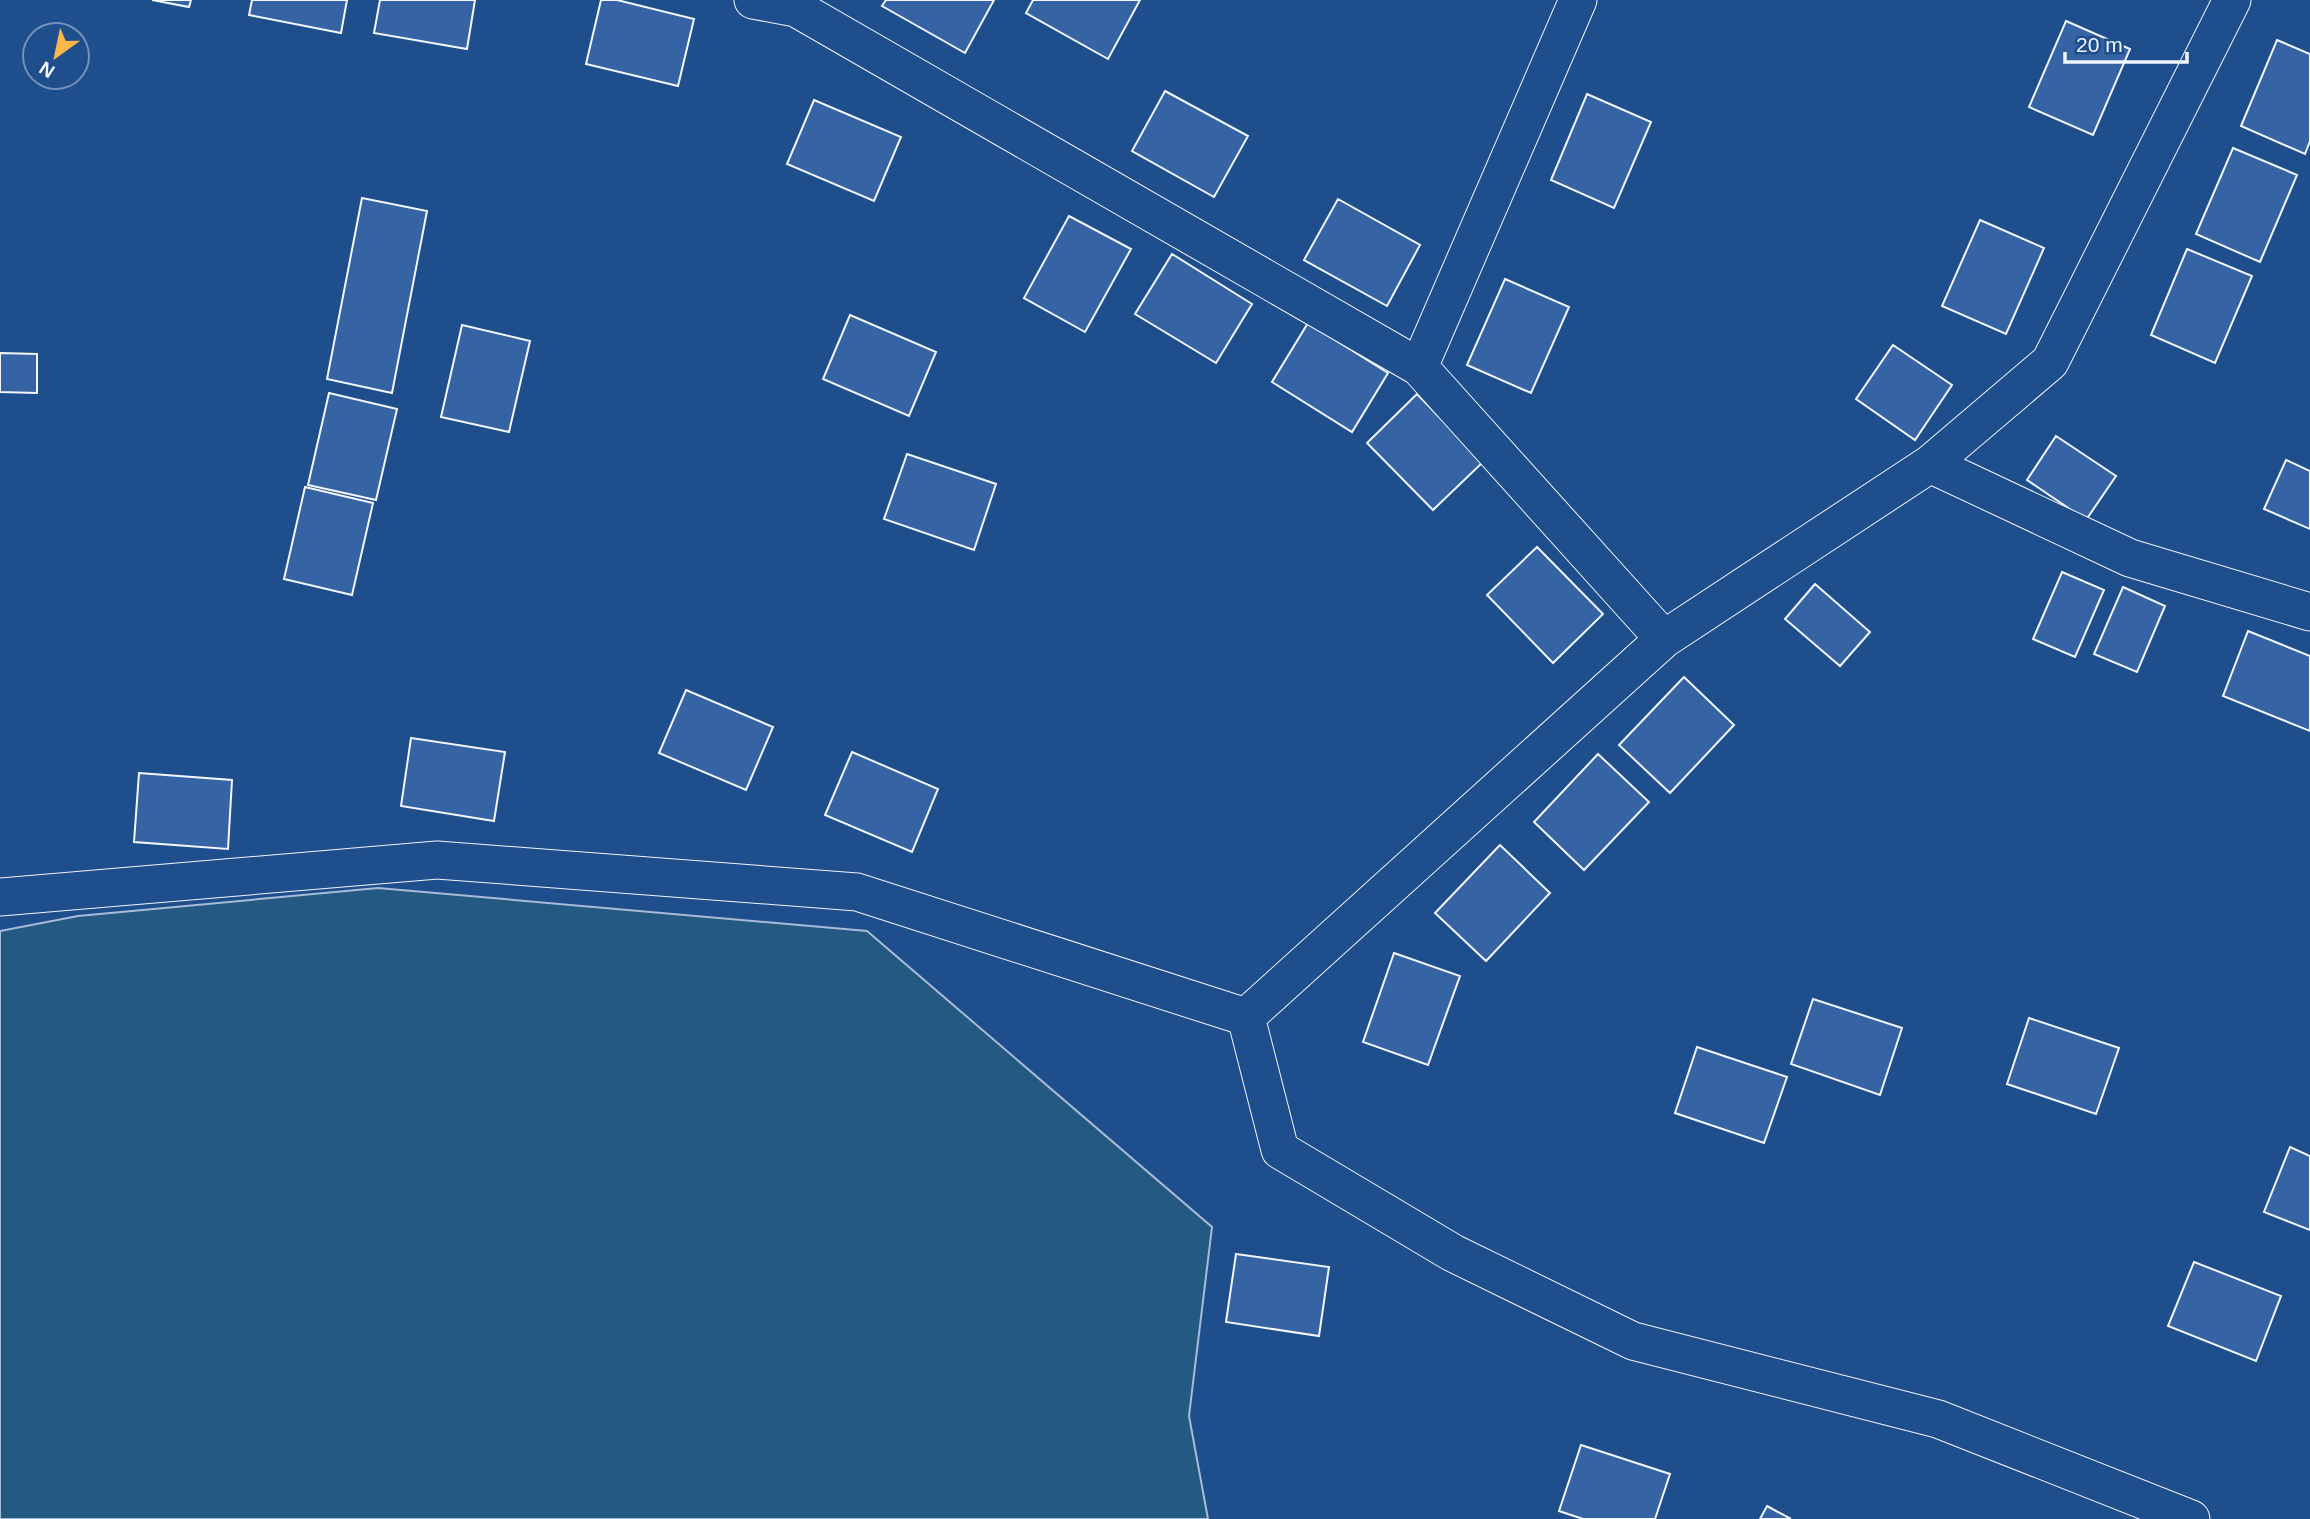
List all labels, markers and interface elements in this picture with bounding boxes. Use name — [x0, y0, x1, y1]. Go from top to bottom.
north arrow — [21, 21, 91, 91]
scale bar — [2065, 21, 2188, 65]
text: 20 m — [2076, 33, 2123, 56]
text: N — [36, 57, 58, 82]

